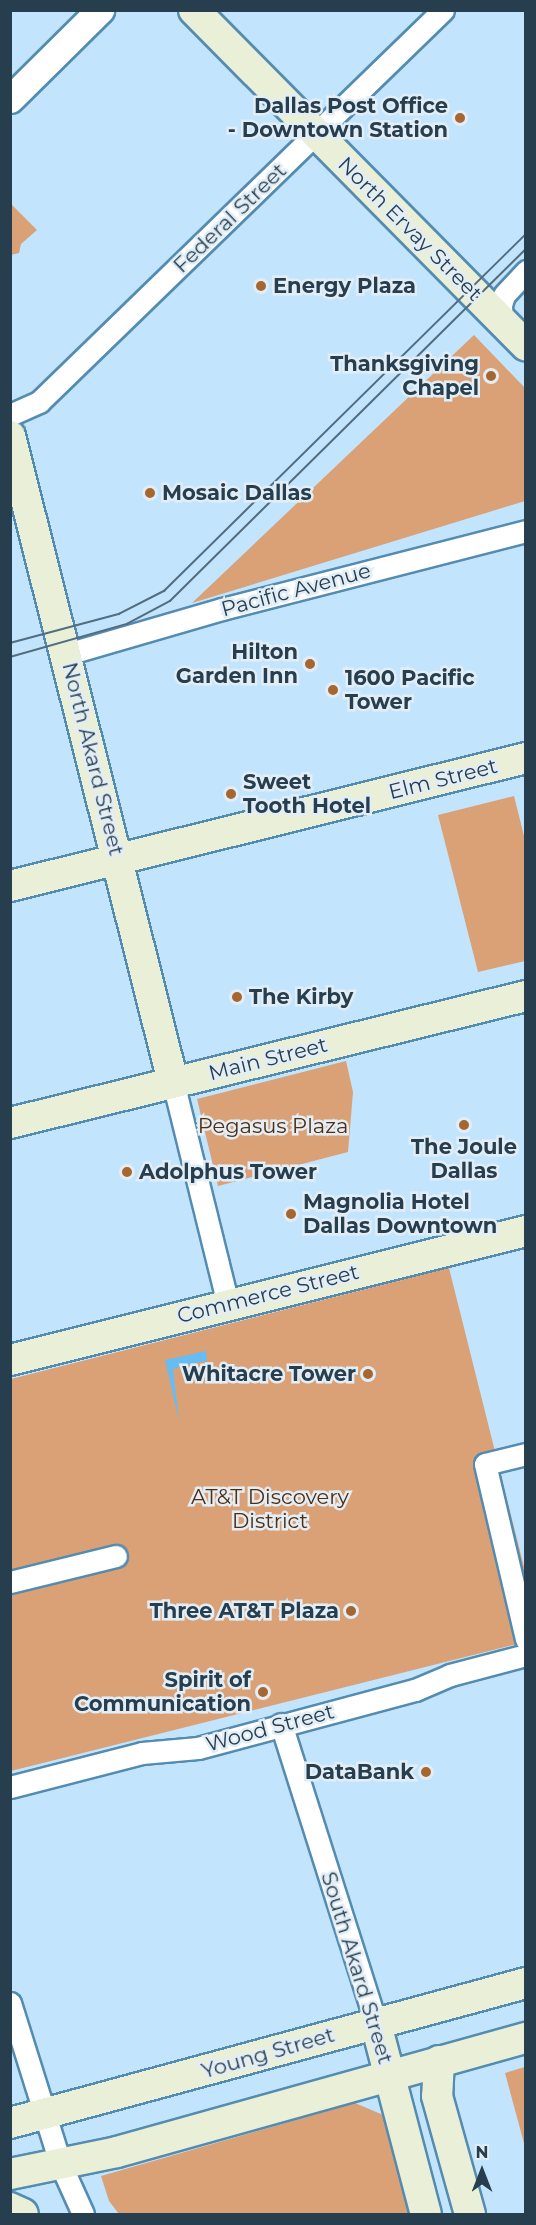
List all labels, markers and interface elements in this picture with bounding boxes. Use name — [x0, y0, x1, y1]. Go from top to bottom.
place label: Dallas Post Office - Downtown Station — [228, 93, 448, 143]
marker: Dallas Post Office - Downtown Station — [453, 111, 467, 125]
street label: North Ervay Street — [333, 152, 487, 306]
street label: Federal Street — [168, 158, 292, 278]
place label: Energy Plaza — [273, 273, 416, 299]
marker: Energy Plaza — [254, 279, 268, 293]
place label: Thanksgiving Chapel — [330, 351, 479, 401]
marker: Thanksgiving Chapel — [484, 369, 498, 383]
place label: Mosaic Dallas — [162, 480, 312, 506]
marker: Mosaic Dallas — [143, 486, 157, 500]
street label: Pacific Avenue — [219, 558, 373, 622]
place label: Hilton Garden Inn — [176, 639, 298, 689]
marker: Hilton Garden Inn — [303, 657, 317, 671]
street label: North Akard Street — [57, 660, 129, 858]
place label: 1600 Pacific Tower — [345, 665, 475, 715]
marker: 1600 Pacific Tower — [326, 683, 340, 697]
street label: Elm Street — [386, 753, 500, 805]
place label: Sweet Tooth Hotel — [243, 769, 371, 819]
marker: Sweet Tooth Hotel — [224, 787, 238, 801]
place label: The Kirby — [249, 984, 353, 1010]
marker: The Kirby — [230, 990, 244, 1004]
street label: Main Street — [206, 1032, 330, 1086]
park label: Pegasus Plaza — [198, 1113, 348, 1139]
marker: The Joule Dallas — [457, 1118, 471, 1132]
place label: The Joule Dallas — [411, 1134, 517, 1184]
place label: Adolphus Tower — [139, 1159, 317, 1185]
marker: Adolphus Tower — [120, 1165, 134, 1179]
place label: Magnolia Hotel Dallas Downtown — [303, 1189, 497, 1239]
marker: Magnolia Hotel Dallas Downtown — [284, 1207, 298, 1221]
street label: Commerce Street — [175, 1259, 361, 1329]
place label: Whitacre Tower — [182, 1361, 356, 1387]
marker: Whitacre Tower — [361, 1367, 375, 1381]
park label: AT&T Discovery District — [191, 1484, 349, 1534]
place label: Three AT&T Plaza — [150, 1598, 339, 1624]
marker: Three AT&T Plaza — [344, 1604, 358, 1618]
place label: Spirit of Communication — [74, 1667, 251, 1717]
marker: Spirit of Communication — [256, 1685, 270, 1699]
street label: Wood Street — [203, 1699, 337, 1757]
place label: DataBank — [305, 1759, 414, 1785]
marker: DataBank — [419, 1765, 433, 1779]
street label: South Akard Street — [316, 1869, 398, 2067]
street label: Young Street — [199, 2022, 337, 2084]
north arrow — [452, 2141, 512, 2201]
text: N — [476, 2143, 488, 2162]

